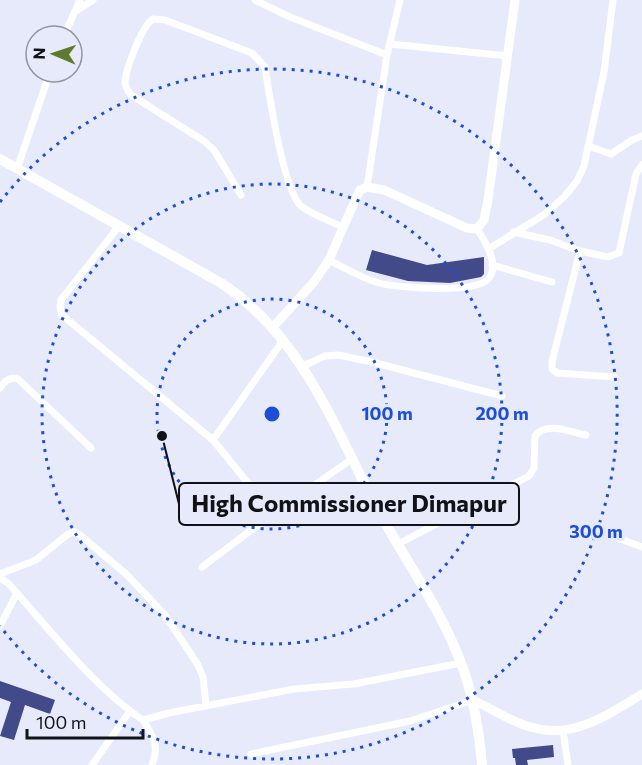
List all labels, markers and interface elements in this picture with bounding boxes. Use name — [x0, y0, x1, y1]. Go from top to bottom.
north arrow — [24, 24, 84, 84]
text: N — [29, 47, 48, 60]
text: 100 m — [361, 402, 413, 424]
text: 200 m — [475, 402, 529, 424]
centre of rings — [262, 404, 282, 424]
callout: High Commissioner Dimapur — [179, 483, 519, 525]
text: High Commissioner Dimapur — [191, 488, 507, 517]
text: 300 m — [569, 520, 623, 542]
scale bar — [27, 702, 142, 740]
text: 100 m — [36, 711, 86, 733]

